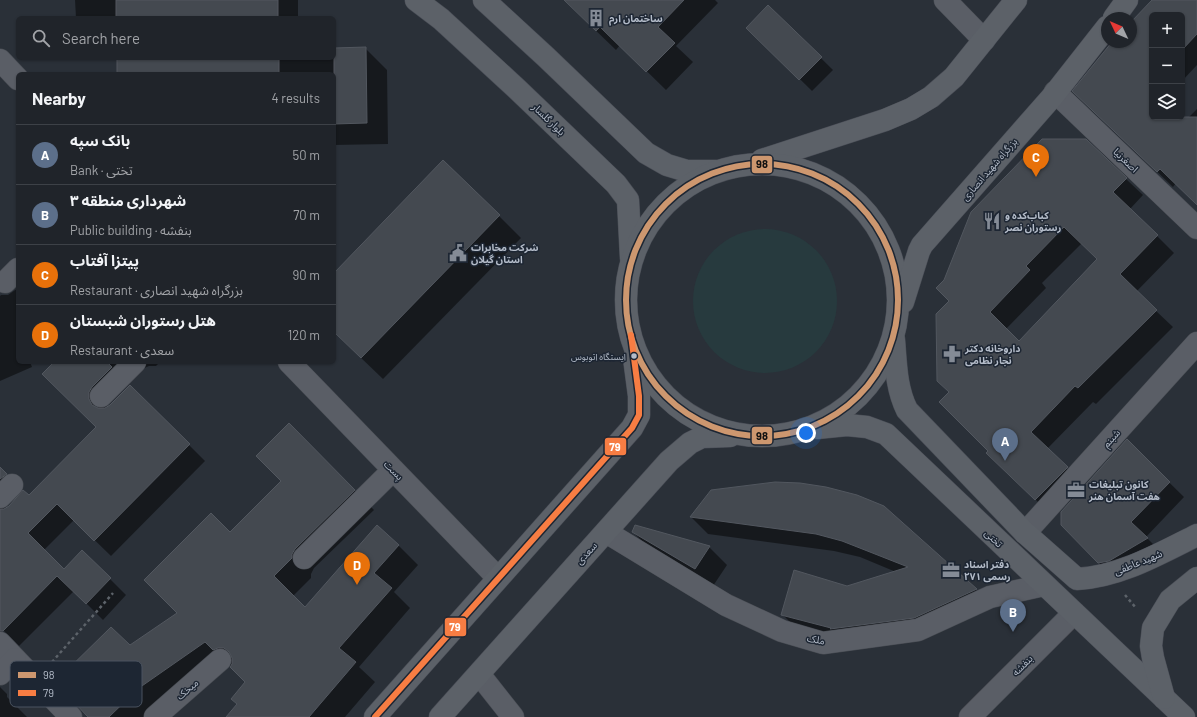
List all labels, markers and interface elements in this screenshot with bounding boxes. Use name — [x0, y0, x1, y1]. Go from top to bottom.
building icon: ساختمان ارم — [586, 8, 606, 28]
place label: ساختمان ارم — [609, 12, 663, 26]
north arrow — [1101, 12, 1137, 48]
map controls — [1149, 12, 1185, 120]
button: + — [1149, 12, 1185, 48]
search box — [16, 16, 336, 60]
icon: search — [30, 27, 52, 49]
text: Search here — [62, 29, 140, 47]
button: − — [1149, 48, 1185, 84]
button: layers — [1149, 84, 1185, 120]
text: Nearby — [32, 88, 86, 108]
text: 4 results — [272, 90, 320, 106]
street label: بلوار گلسار — [529, 100, 568, 138]
text: بانک سپه — [70, 131, 130, 149]
street label: بزرگراه شهید انصاری — [959, 135, 1020, 203]
pin: C — [1023, 144, 1049, 177]
street label: اصغرنیا — [1110, 145, 1141, 175]
text: A — [41, 147, 49, 163]
text: 50 m — [293, 147, 320, 163]
line badge: 98 — [751, 155, 773, 174]
text: 98 — [756, 157, 768, 170]
text: Bank · تختی — [70, 162, 133, 178]
text: شهرداری منطقه ۳ — [70, 191, 186, 209]
text: B — [41, 207, 49, 223]
text: 70 m — [293, 207, 320, 223]
place label: کباب‌کده و رستوران نصر — [1004, 209, 1061, 234]
restaurant icon: کباب‌کده و رستوران نصر — [982, 211, 1002, 231]
text: Public building · بنفشه — [70, 222, 192, 238]
place label: شرکت مخابرات استان گیلان — [471, 241, 539, 266]
public building icon: شرکت مخابرات استان گیلان — [448, 243, 468, 263]
text: پیتزا آفتاب — [70, 251, 139, 269]
text: C — [41, 267, 49, 283]
text: 90 m — [293, 267, 320, 283]
text: Restaurant · بزرگراه شهید انصاری — [70, 282, 243, 298]
text: هتل رستوران شبستان — [70, 311, 216, 329]
text: D — [41, 327, 49, 343]
text: 120 m — [288, 327, 320, 343]
text: Restaurant · سعدی — [70, 342, 174, 358]
place label: داروخانه دکتر نجار نظامی — [964, 342, 1020, 367]
pharmacy icon: داروخانه دکتر نجار نظامی — [942, 344, 962, 364]
place label: ایستگاه اتوبوس — [571, 351, 626, 363]
marker: ایستگاه اتوبوس — [629, 351, 639, 361]
your location — [796, 423, 816, 443]
line badge: 98 — [751, 426, 773, 445]
street label: شبنم — [1100, 426, 1124, 451]
pin: A — [992, 428, 1018, 461]
text: 98 — [756, 429, 768, 442]
line badge: 79 — [604, 437, 627, 456]
text: 79 — [609, 440, 621, 453]
street label: پست — [381, 458, 406, 483]
place label: کانون تبلیغات هفت آسمان هنر — [1088, 478, 1160, 503]
office icon: کانون تبلیغات هفت آسمان هنر — [1066, 480, 1086, 500]
street label: تختی — [982, 527, 1006, 549]
street label: سعدی — [573, 539, 599, 567]
street label: شهید عاطفی — [1112, 547, 1164, 577]
pin: D — [344, 552, 370, 585]
place label: دفتر اسناد رسمی ۲۷۱ — [964, 558, 1011, 583]
office icon: دفتر اسناد رسمی ۲۷۱ — [941, 560, 961, 580]
pin: B — [1000, 599, 1026, 632]
line badge: 79 — [444, 617, 467, 637]
text: 79 — [449, 620, 461, 633]
street label: ملک — [806, 631, 826, 647]
street label: بنفشه — [1009, 652, 1035, 678]
legend — [10, 661, 142, 707]
text: 98 — [43, 668, 55, 681]
street label: میخک — [174, 676, 200, 702]
text: 79 — [43, 686, 54, 699]

